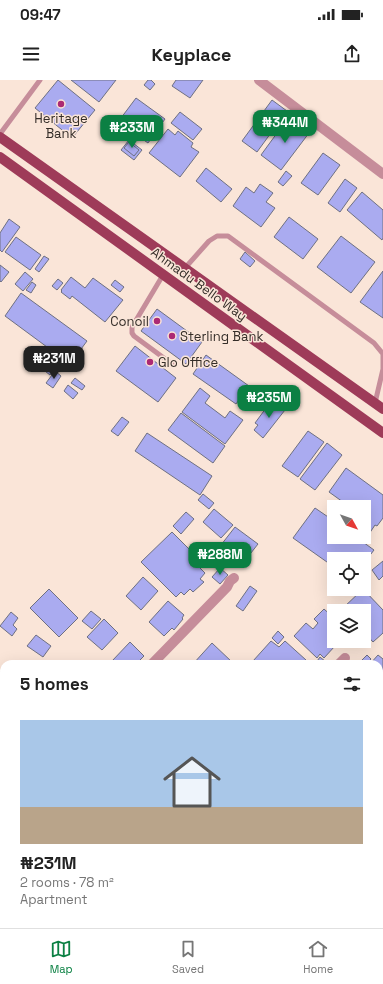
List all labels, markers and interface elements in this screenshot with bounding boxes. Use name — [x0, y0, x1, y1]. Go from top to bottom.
text: 09:47 — [20, 5, 61, 24]
icon: menu — [20, 43, 42, 65]
text: Keyplace — [152, 43, 231, 66]
icon: share — [341, 43, 363, 65]
marker: Heritage Bank — [56, 99, 66, 109]
place label: Heritage Bank — [34, 110, 88, 142]
pin: ₦344M — [257, 110, 313, 144]
text: ₦344M — [262, 114, 308, 131]
pin: ₦233M — [104, 115, 160, 149]
text: ₦233M — [109, 119, 155, 136]
street label: Ahmadu Bello Way — [148, 243, 250, 325]
place label: Conoil — [110, 313, 149, 330]
marker: Conoil — [152, 316, 162, 326]
place label: Sterling Bank — [180, 328, 263, 345]
marker: Sterling Bank — [167, 331, 177, 341]
pin: ₦231M — [26, 346, 82, 380]
text: ₦231M — [32, 350, 76, 367]
place label: Glo Office — [158, 354, 218, 371]
marker: Glo Office — [145, 357, 155, 367]
pin: ₦235M — [241, 385, 297, 419]
text: ₦235M — [246, 389, 292, 406]
north arrow — [327, 500, 371, 544]
map controls — [327, 500, 371, 648]
pin: ₦288M — [192, 542, 248, 576]
text: ₦288M — [197, 546, 243, 563]
button: locate — [327, 552, 371, 596]
button: layers — [327, 604, 371, 648]
text: 5 homes — [20, 673, 89, 695]
icon: filters — [341, 673, 363, 695]
icon: home — [156, 746, 228, 818]
text: ₦231M — [20, 852, 77, 874]
text: 2 rooms · 78 m² — [20, 874, 114, 891]
text: Apartment — [20, 891, 88, 908]
tab: Map — [50, 938, 73, 976]
tab: Saved — [172, 938, 204, 976]
tab: Home — [303, 938, 333, 976]

